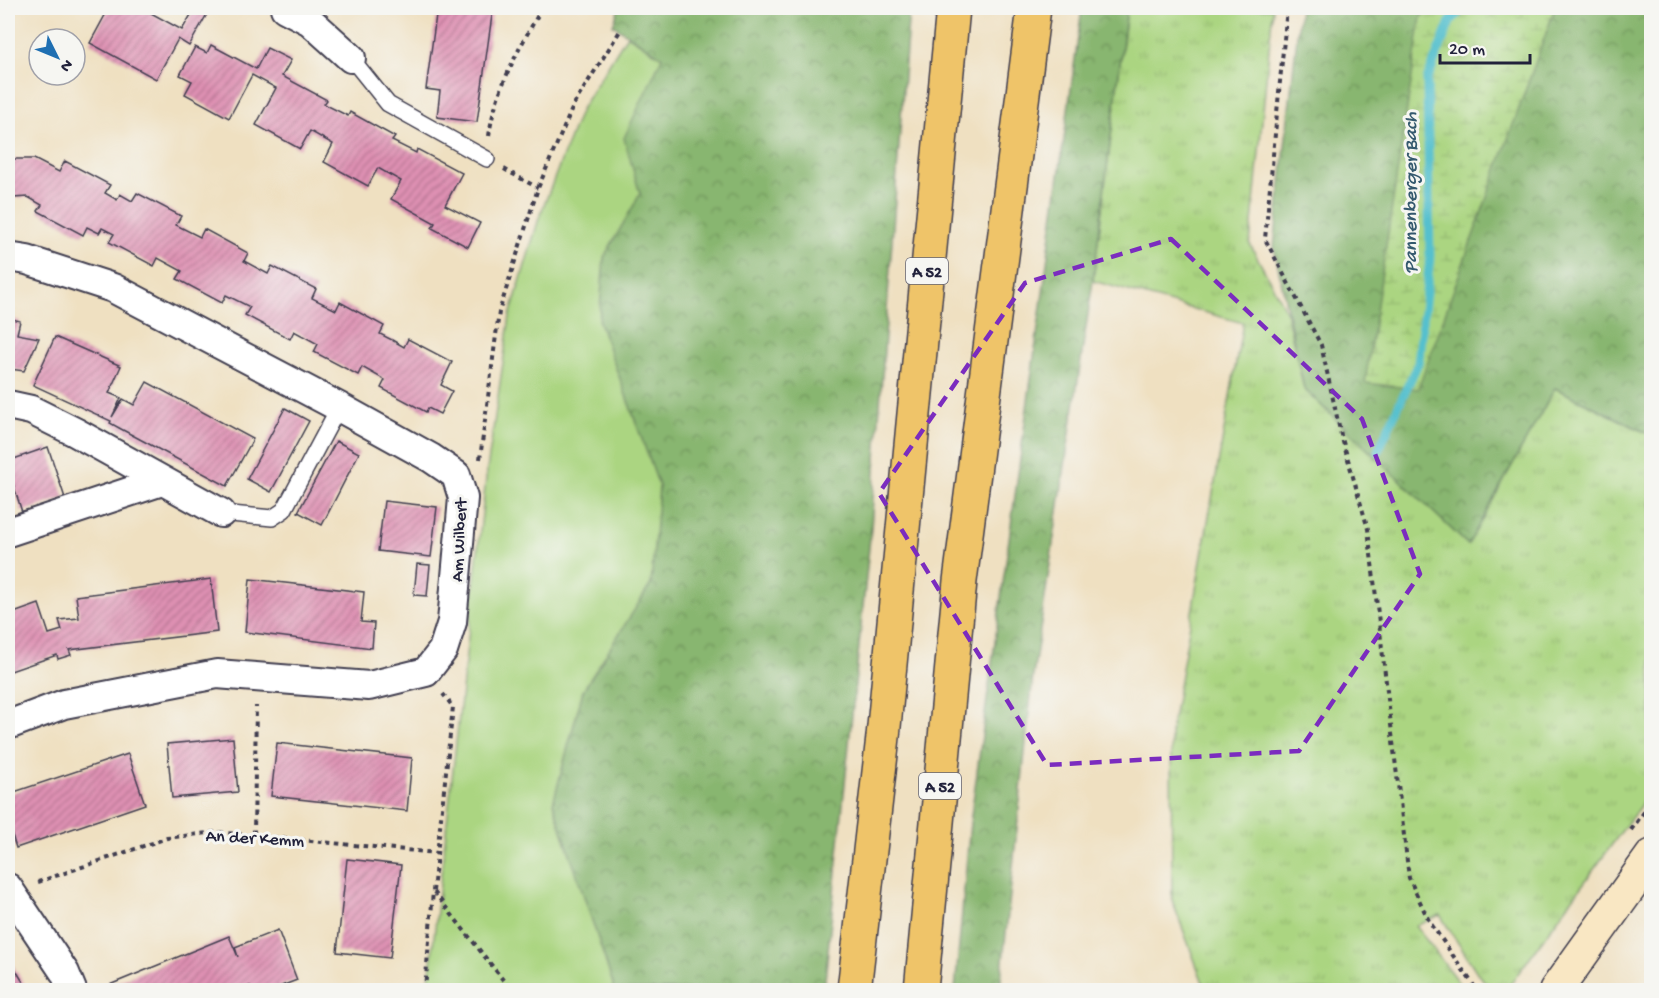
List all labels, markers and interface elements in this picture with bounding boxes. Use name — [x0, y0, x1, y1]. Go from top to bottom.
north arrow — [27, 27, 87, 87]
scale bar — [1440, 27, 1530, 65]
text: 20 m — [1449, 40, 1485, 61]
text: N — [55, 55, 76, 76]
water label: Pannenberger Bach — [1401, 112, 1424, 274]
road number: A 52 — [906, 258, 948, 284]
street label: Am Wilbert — [448, 496, 473, 582]
road number: A 52 — [919, 773, 961, 799]
street label: An der Kemm — [205, 826, 305, 853]

